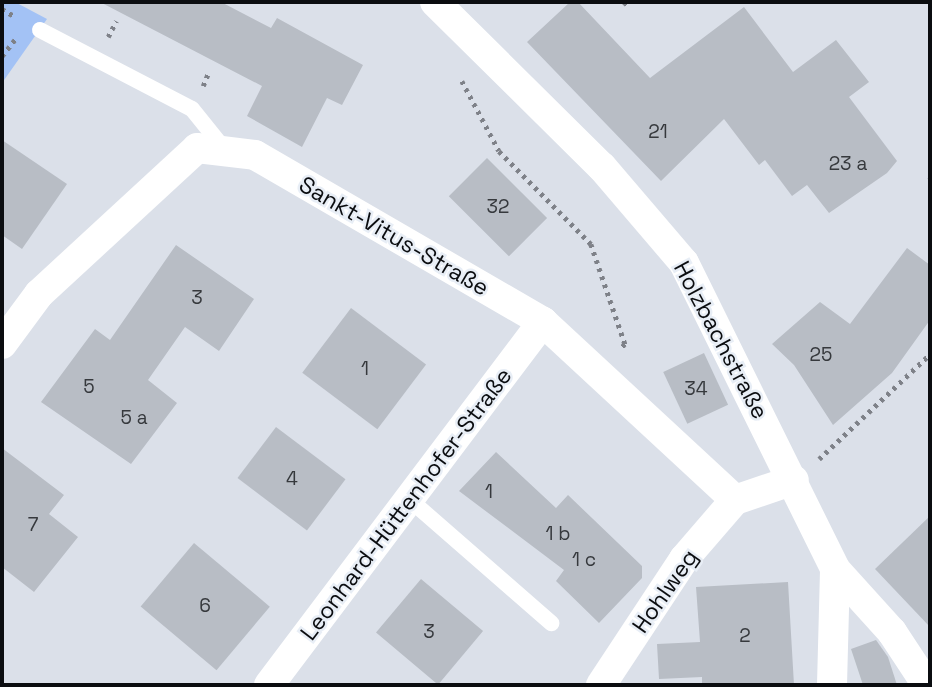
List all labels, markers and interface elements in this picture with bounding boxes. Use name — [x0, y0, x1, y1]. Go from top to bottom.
house number: 21 — [648, 121, 668, 143]
house number: 23 a — [829, 153, 867, 175]
street label: Sankt-Vitus-Straße — [294, 170, 494, 302]
house number: 32 — [487, 196, 509, 218]
street label: Holzbachstraße — [668, 256, 774, 424]
house number: 3 — [191, 287, 203, 309]
house number: 25 — [810, 344, 832, 366]
house number: 1 — [361, 358, 369, 380]
street label: Leonhard-Hüttenhofer-Straße — [294, 362, 518, 646]
house number: 5 — [83, 376, 95, 398]
house number: 34 — [684, 378, 708, 400]
house number: 5 a — [120, 407, 148, 429]
house number: 4 — [286, 468, 298, 490]
house number: 1 — [485, 481, 493, 503]
house number: 7 — [28, 514, 38, 536]
house number: 1 b — [545, 523, 571, 545]
street label: Hohlweg — [626, 544, 704, 638]
house number: 1 c — [572, 549, 596, 571]
house number: 6 — [199, 595, 211, 617]
house number: 3 — [423, 621, 435, 643]
house number: 2 — [739, 625, 751, 647]

